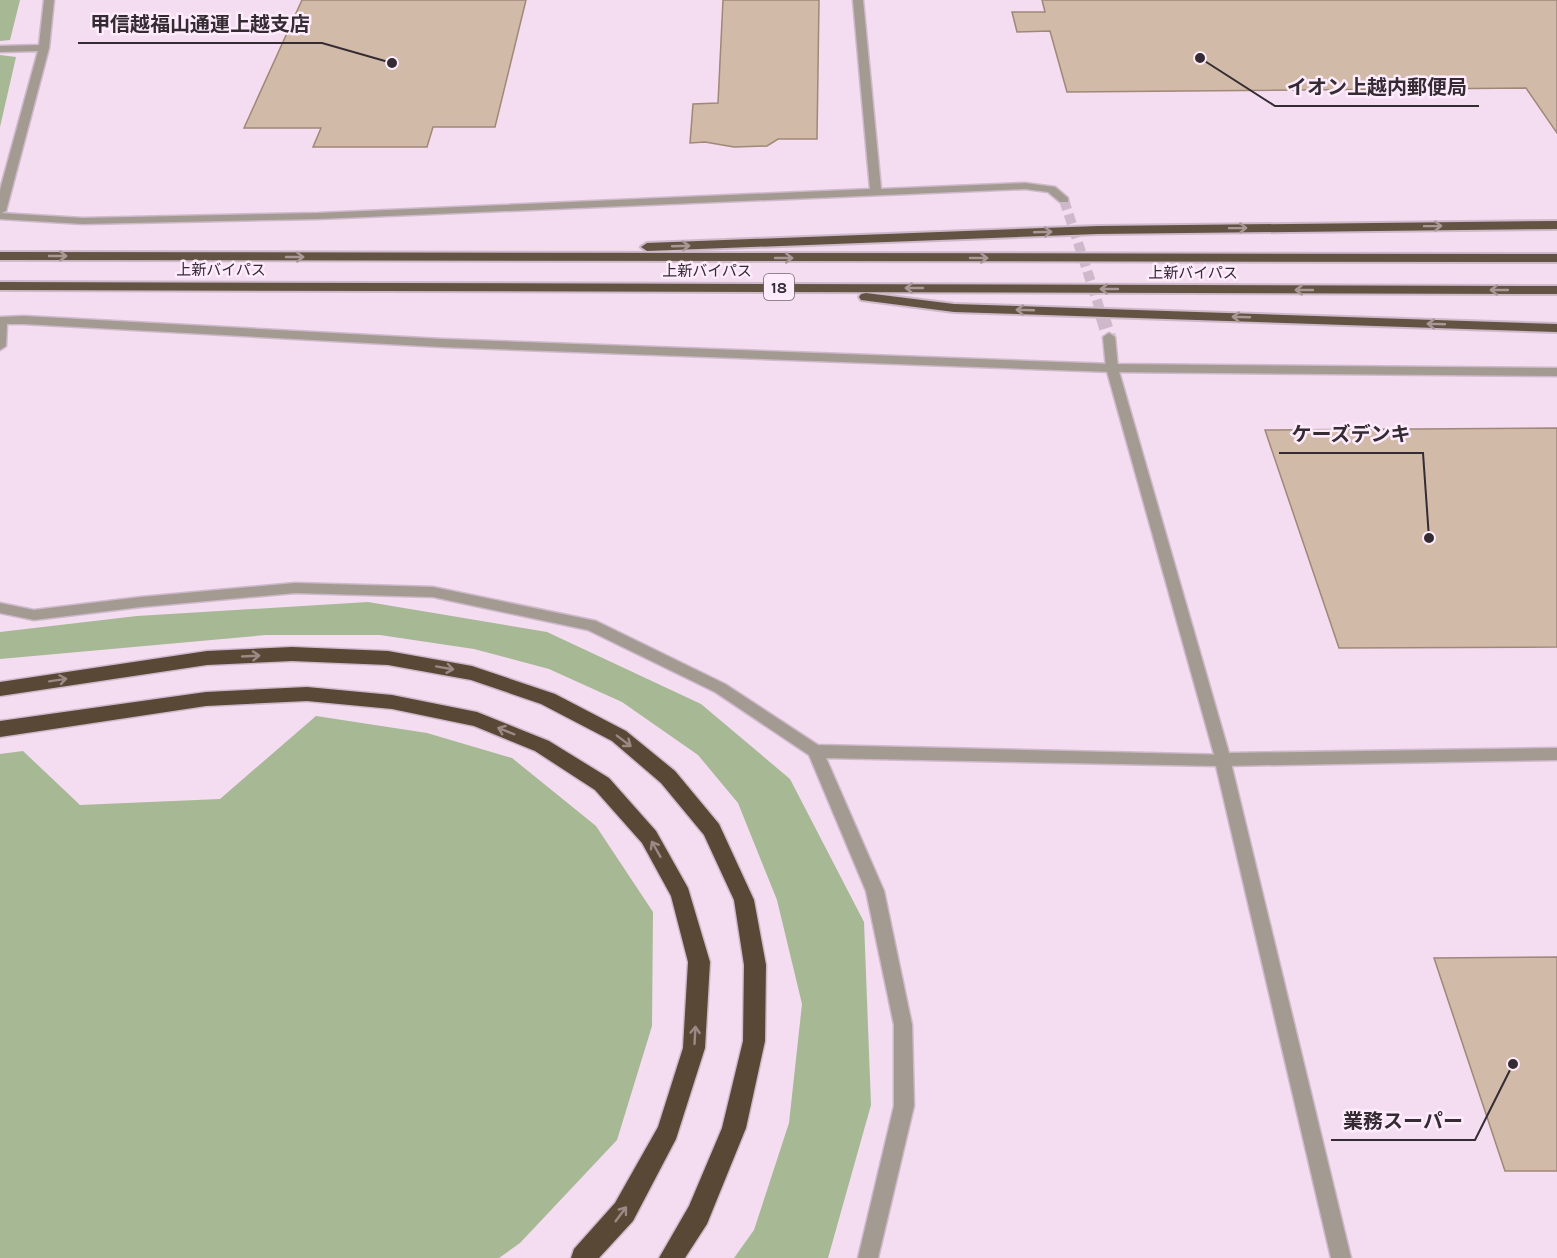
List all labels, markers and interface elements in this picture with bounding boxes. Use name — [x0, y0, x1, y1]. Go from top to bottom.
callout: 甲信越福山通運上越支店 — [78, 5, 322, 43]
text: 甲信越福山通運上越支店 — [90, 13, 310, 36]
callout: イオン上越内郵便局 — [1275, 68, 1479, 106]
text: イオン上越内郵便局 — [1287, 76, 1467, 99]
one-way arrow — [1423, 220, 1443, 232]
one-way arrow — [1228, 222, 1248, 234]
one-way arrow — [1033, 226, 1053, 237]
one-way arrow — [670, 240, 690, 251]
one-way arrow — [48, 250, 68, 262]
one-way arrow — [285, 251, 305, 263]
one-way arrow — [774, 252, 794, 264]
one-way arrow — [969, 252, 989, 264]
street label: 上新バイパス — [176, 261, 266, 279]
street label: 上新バイパス — [662, 262, 752, 280]
street label: 上新バイパス — [1148, 264, 1238, 282]
road number: 18 — [764, 274, 794, 300]
one-way arrow — [904, 282, 924, 294]
one-way arrow — [1099, 283, 1119, 295]
one-way arrow — [1294, 284, 1314, 296]
one-way arrow — [1489, 284, 1509, 296]
one-way arrow — [1015, 304, 1035, 316]
one-way arrow — [1231, 311, 1251, 323]
one-way arrow — [1426, 318, 1446, 329]
callout: ケーズデンキ — [1279, 415, 1423, 453]
text: ケーズデンキ — [1292, 423, 1411, 446]
one-way arrow — [241, 650, 261, 661]
one-way arrow — [435, 663, 454, 674]
one-way arrow — [47, 675, 67, 686]
one-way arrow — [497, 725, 516, 736]
one-way arrow — [616, 735, 632, 748]
one-way arrow — [650, 841, 661, 859]
one-way arrow — [690, 1026, 701, 1046]
callout: 業務スーパー — [1331, 1102, 1475, 1140]
text: 業務スーパー — [1343, 1110, 1463, 1133]
one-way arrow — [615, 1206, 627, 1222]

